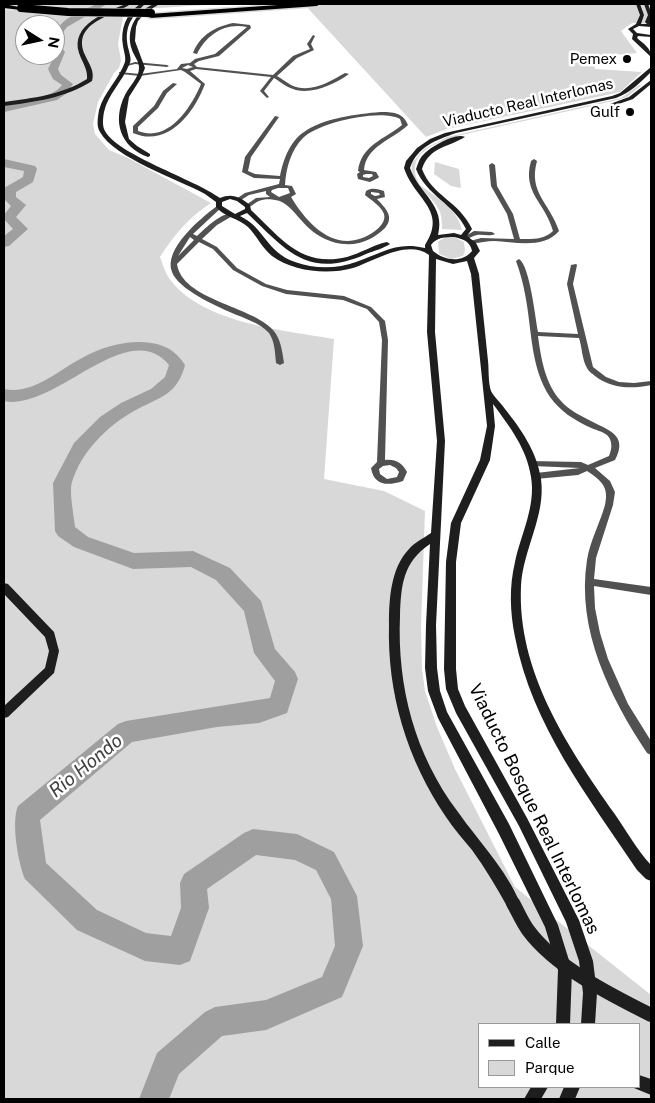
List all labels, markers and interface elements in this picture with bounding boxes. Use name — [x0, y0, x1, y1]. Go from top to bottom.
north arrow — [15, 15, 65, 65]
text: N — [45, 36, 63, 49]
place label: Pemex — [570, 50, 617, 68]
marker: Pemex — [621, 53, 633, 65]
street label: Viaducto Real Interlomas — [441, 75, 615, 131]
place label: Gulf — [590, 103, 620, 121]
marker: Gulf — [624, 106, 636, 118]
street label: Viaducto Bosque Real Interlomas — [464, 680, 604, 938]
water label: Rio Hondo — [45, 729, 127, 803]
legend — [478, 1023, 640, 1088]
text: Calle — [525, 1034, 561, 1051]
text: Parque — [525, 1059, 575, 1076]

